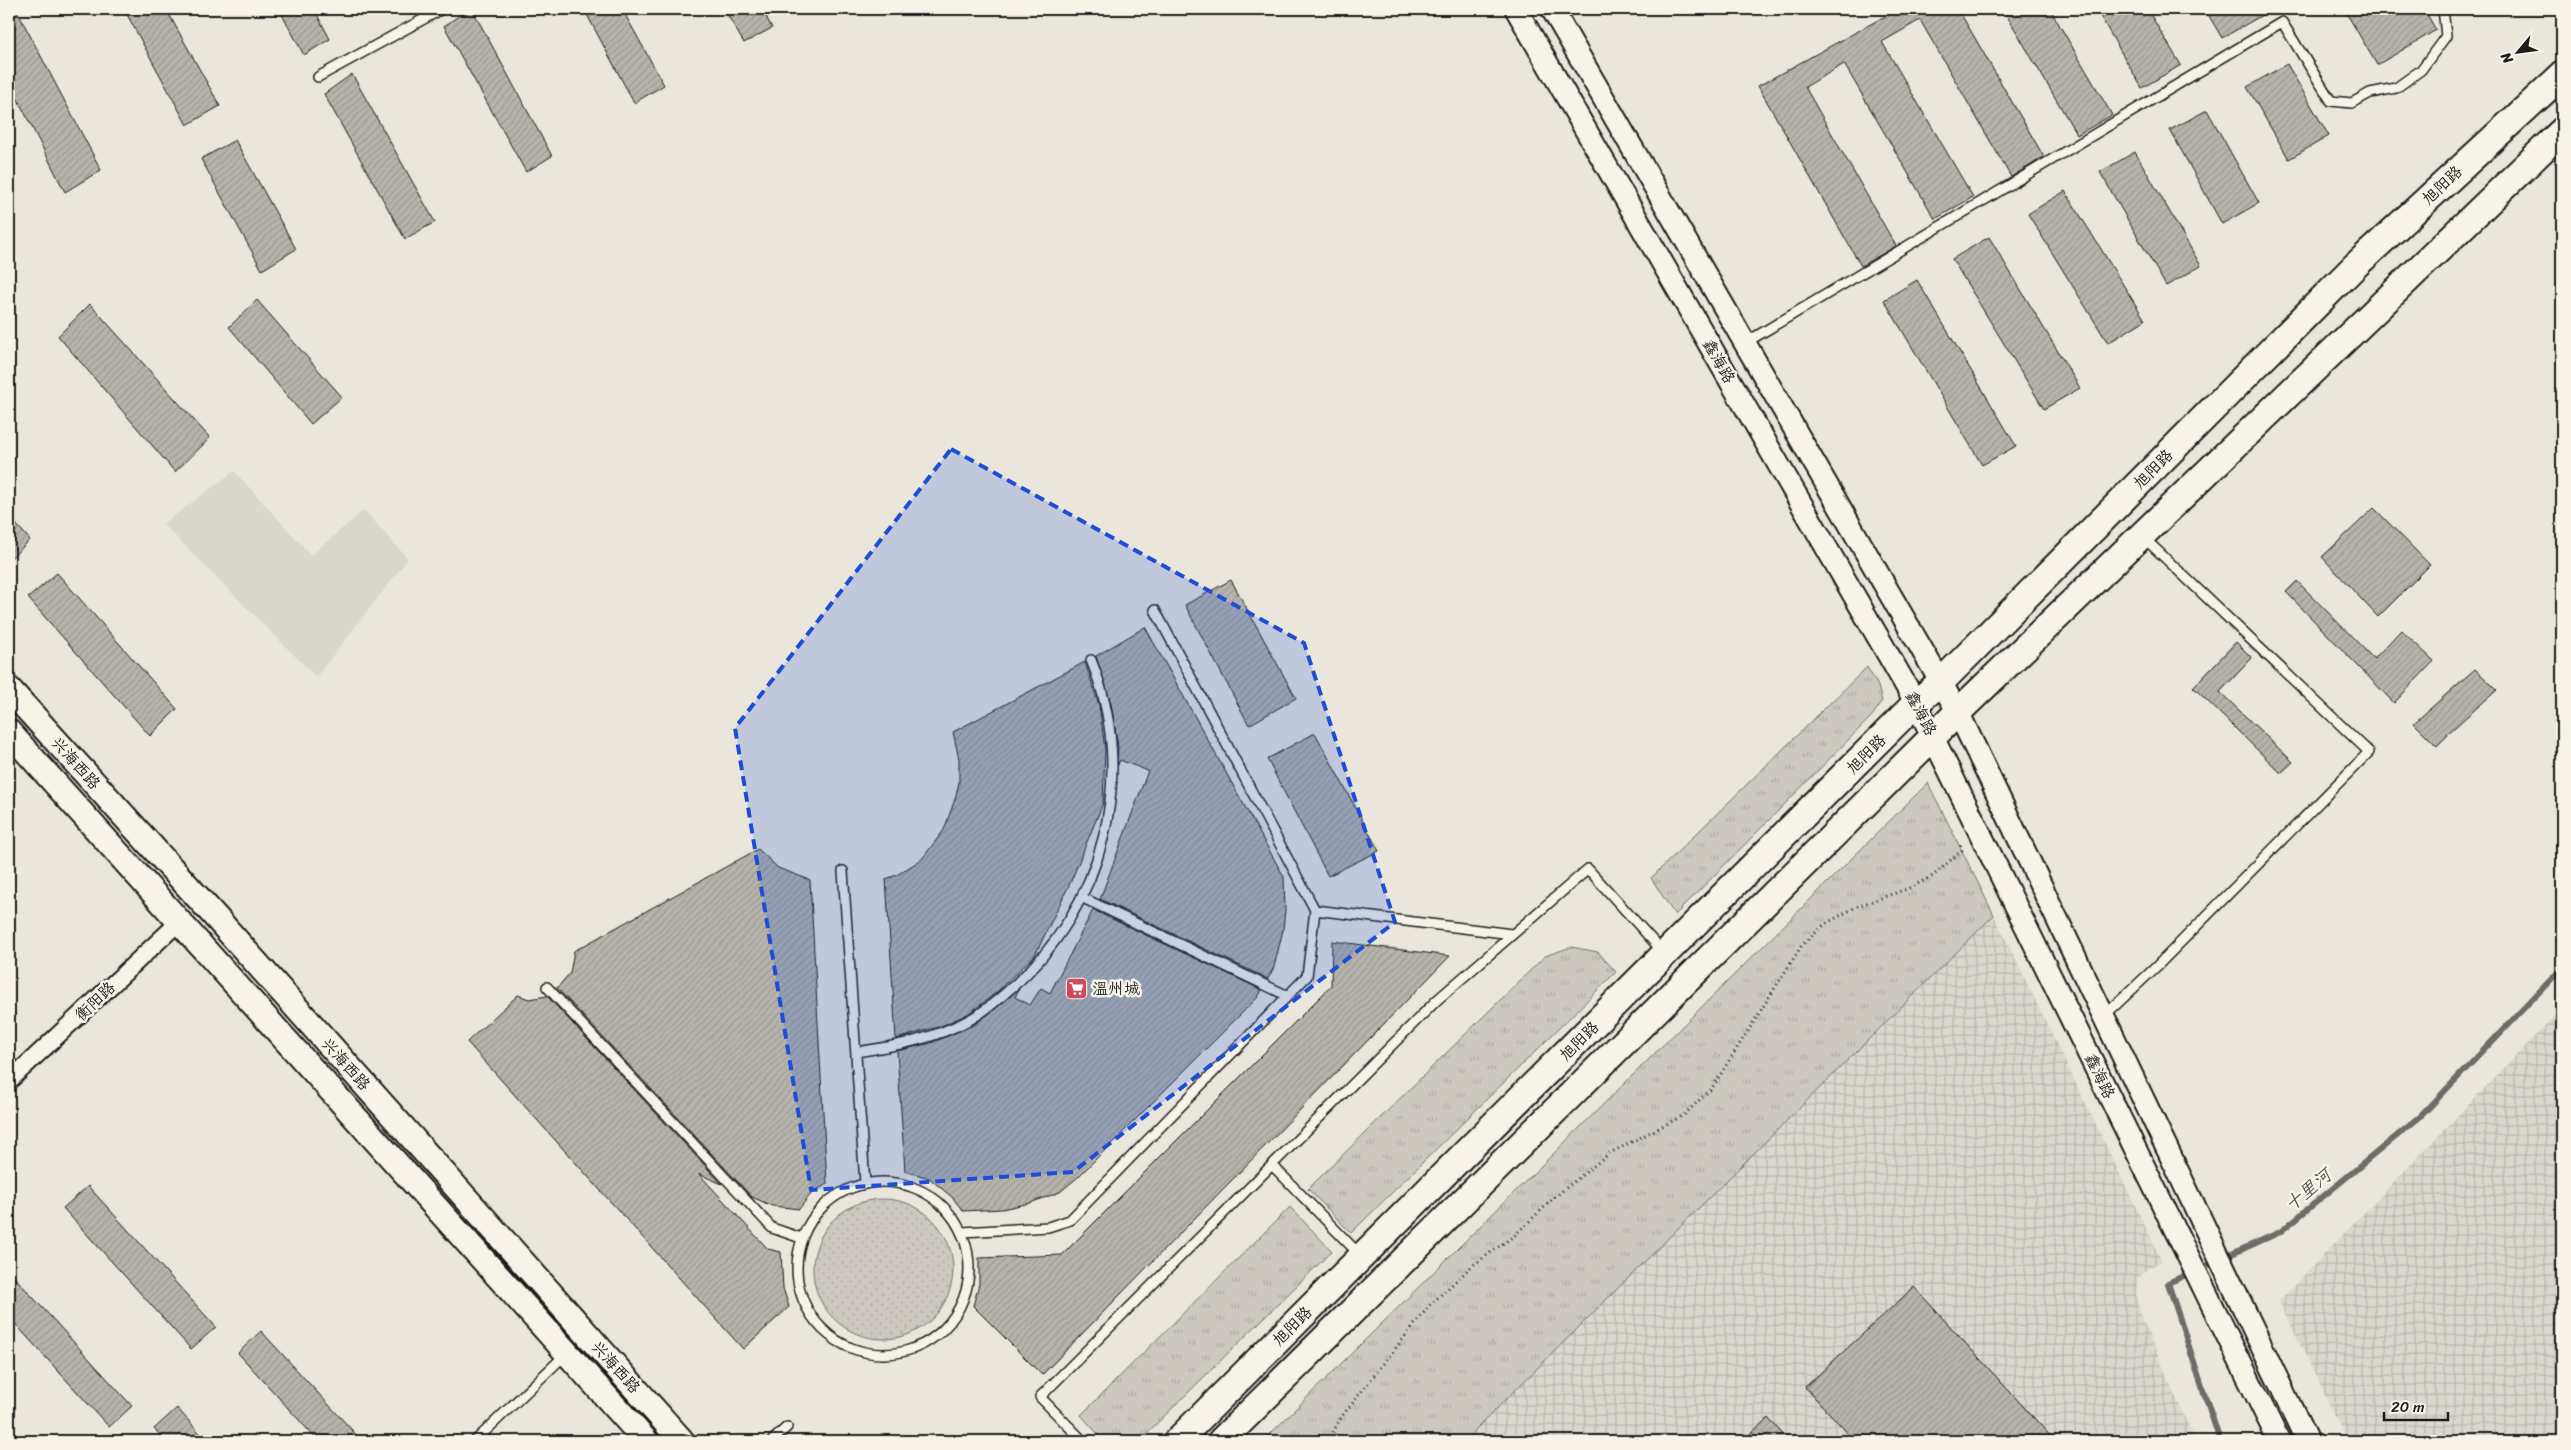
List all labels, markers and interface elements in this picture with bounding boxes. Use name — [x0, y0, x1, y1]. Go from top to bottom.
north arrow — [2494, 28, 2544, 78]
text: N — [2494, 47, 2521, 69]
street label: 旭阳路 — [2415, 158, 2469, 212]
street label: 鑫海路 — [1694, 333, 1744, 389]
street label: 旭阳路 — [2126, 442, 2180, 496]
street label: 鑫海路 — [1897, 685, 1945, 741]
street label: 旭阳路 — [1839, 727, 1893, 781]
street label: 兴海西路 — [44, 730, 108, 796]
street label: 衡阳路 — [68, 974, 122, 1028]
place label: 温州城 — [1092, 974, 1140, 1003]
supermarket icon: 温州城 — [1064, 976, 1088, 1000]
street label: 旭阳路 — [1552, 1014, 1606, 1068]
street label: 兴海西路 — [314, 1031, 378, 1097]
street label: 鑫海路 — [2076, 1048, 2124, 1104]
water label: 十里河 — [2277, 1158, 2341, 1220]
street label: 旭阳路 — [1265, 1299, 1319, 1353]
street label: 兴海西路 — [584, 1334, 648, 1400]
scale bar — [2384, 1390, 2447, 1422]
text: 20 m — [2391, 1394, 2425, 1420]

